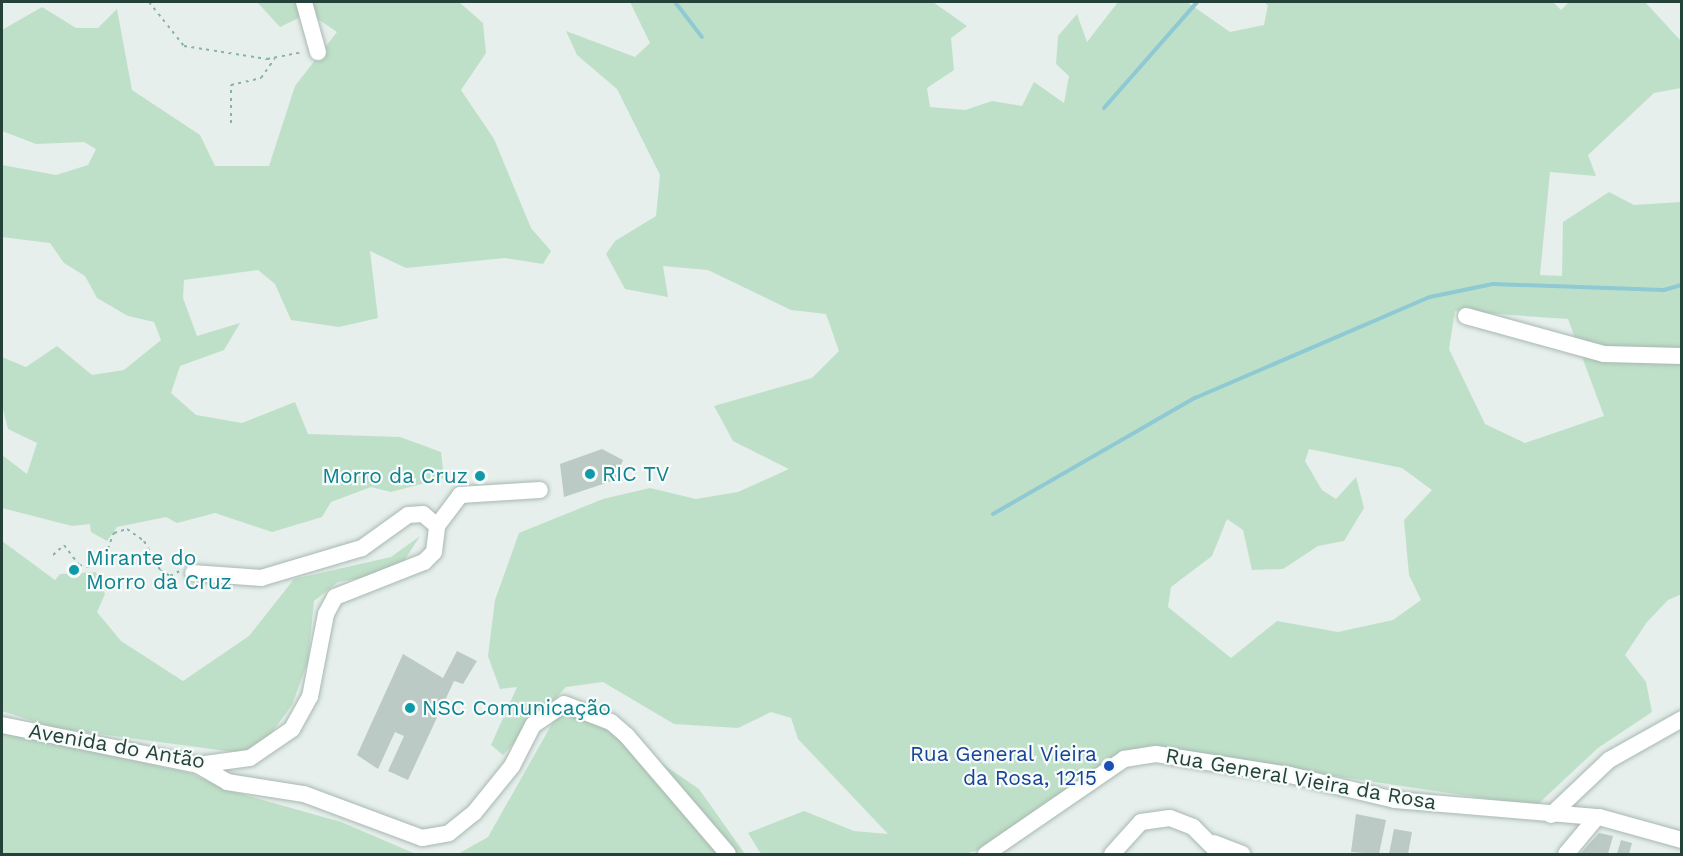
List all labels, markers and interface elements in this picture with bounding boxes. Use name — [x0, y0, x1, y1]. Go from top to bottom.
place label: RIC TV — [602, 461, 670, 487]
place label: Morro da Cruz — [322, 463, 468, 489]
marker: RIC TV — [583, 467, 597, 481]
marker: Morro da Cruz — [473, 469, 487, 483]
place label: Mirante do Morro da Cruz — [86, 545, 232, 595]
marker: Mirante do Morro da Cruz — [67, 563, 81, 577]
place label: NSC Comunicação — [422, 695, 611, 721]
marker: NSC Comunicação — [403, 701, 417, 715]
street label: Avenida do Antão — [26, 718, 208, 774]
place label: Rua General Vieira da Rosa, 1215 — [908, 741, 1097, 791]
street label: Rua General Vieira da Rosa — [1162, 742, 1440, 816]
marker: Rua General Vieira da Rosa, 1215 — [1102, 759, 1116, 773]

